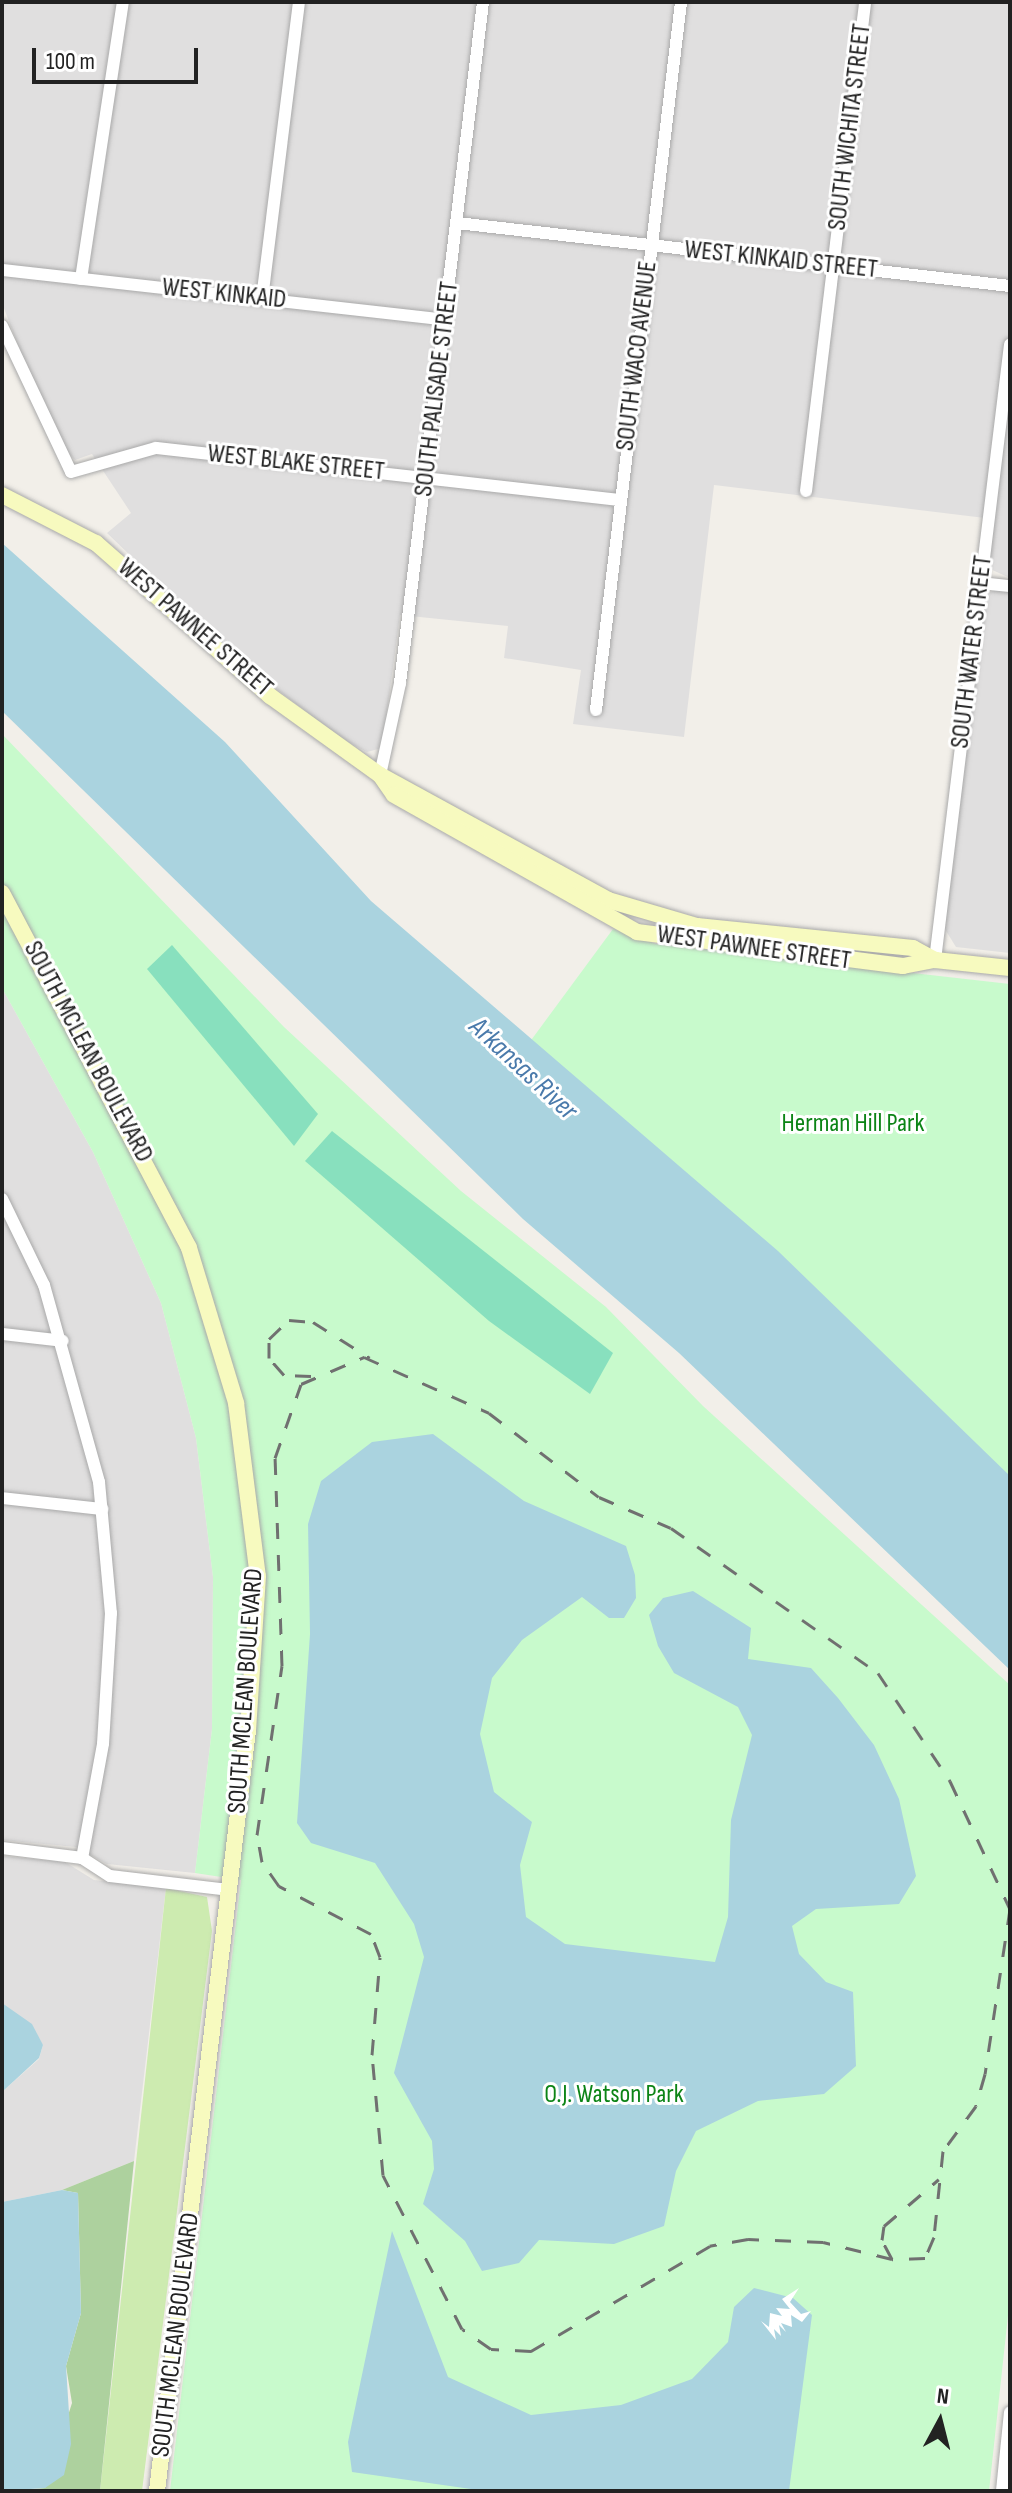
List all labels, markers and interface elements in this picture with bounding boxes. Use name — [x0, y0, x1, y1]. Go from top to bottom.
street label: SOUTH WICHITA STREET — [822, 22, 878, 232]
scale bar — [36, 32, 202, 82]
text: 100 m — [46, 47, 95, 76]
street label: WEST KINKAID STREET — [683, 234, 879, 286]
street label: SOUTH WACO AVENUE — [610, 259, 664, 453]
street label: WEST KINKAID — [160, 272, 288, 316]
street label: SOUTH PALISADE STREET — [408, 280, 466, 498]
street label: WEST BLAKE STREET — [206, 438, 386, 488]
street label: WEST PAWNEE STREET — [111, 552, 279, 704]
street label: SOUTH WATER STREET — [945, 554, 999, 750]
street label: WEST PAWNEE STREET — [655, 919, 853, 977]
street label: SOUTH MCLEAN BOULEVARD — [17, 936, 159, 1168]
water label: Arkansas River — [462, 1011, 584, 1127]
park label: Herman Hill Park — [782, 1108, 924, 1140]
street label: SOUTH MCLEAN BOULEVARD — [222, 1567, 270, 1815]
park label: O.J. Watson Park — [544, 2079, 684, 2111]
street label: SOUTH MCLEAN BOULEVARD — [146, 2211, 206, 2459]
north arrow — [900, 2381, 980, 2461]
text: N — [936, 2383, 950, 2411]

